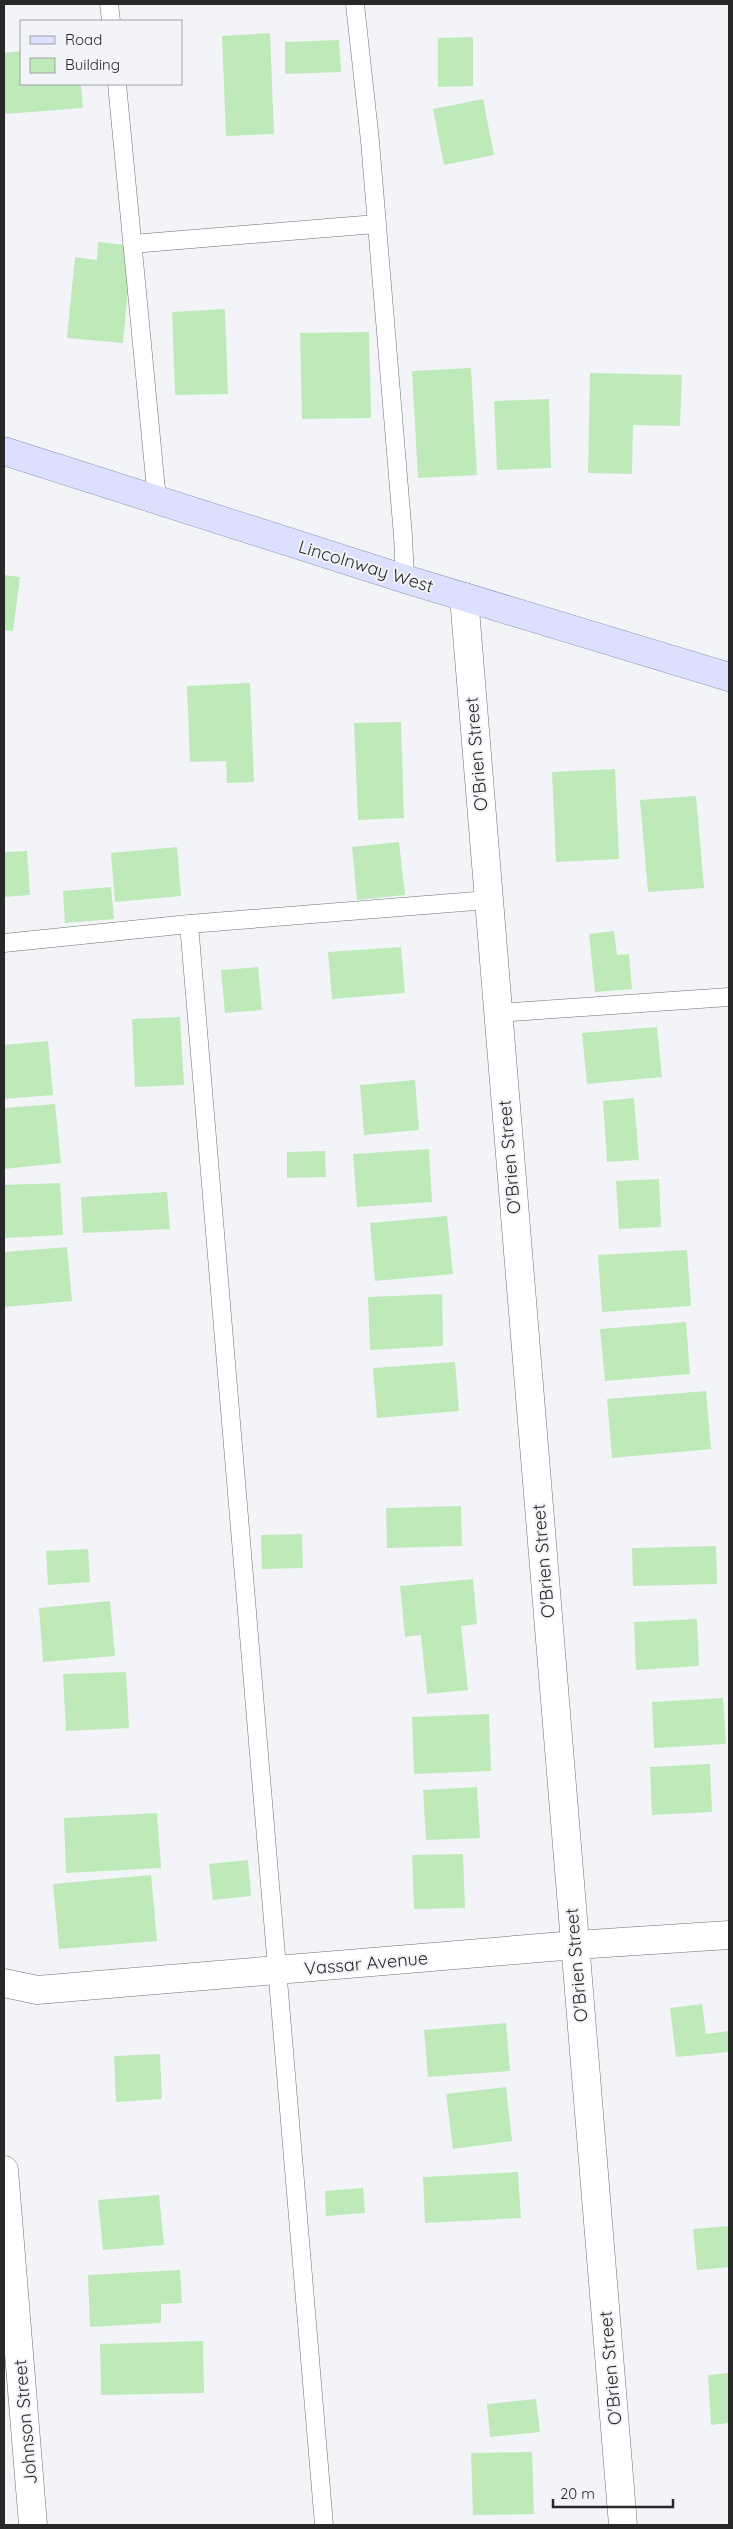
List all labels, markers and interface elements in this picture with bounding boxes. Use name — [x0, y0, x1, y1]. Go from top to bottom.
legend — [20, 20, 182, 85]
text: Road — [65, 30, 102, 49]
text: Building — [65, 55, 120, 74]
street label: Lincolnway West — [296, 535, 436, 597]
street label: O'Brien Street — [460, 696, 492, 812]
street label: O'Brien Street — [493, 1099, 525, 1215]
street label: O'Brien Street — [527, 1503, 559, 1619]
street label: O'Brien Street — [560, 1907, 592, 2023]
street label: Vassar Avenue — [303, 1946, 429, 1980]
street label: O'Brien Street — [594, 2310, 626, 2426]
street label: Johnson Street — [8, 2358, 42, 2486]
scale bar — [553, 2476, 673, 2508]
text: 20 m — [560, 2484, 595, 2503]

